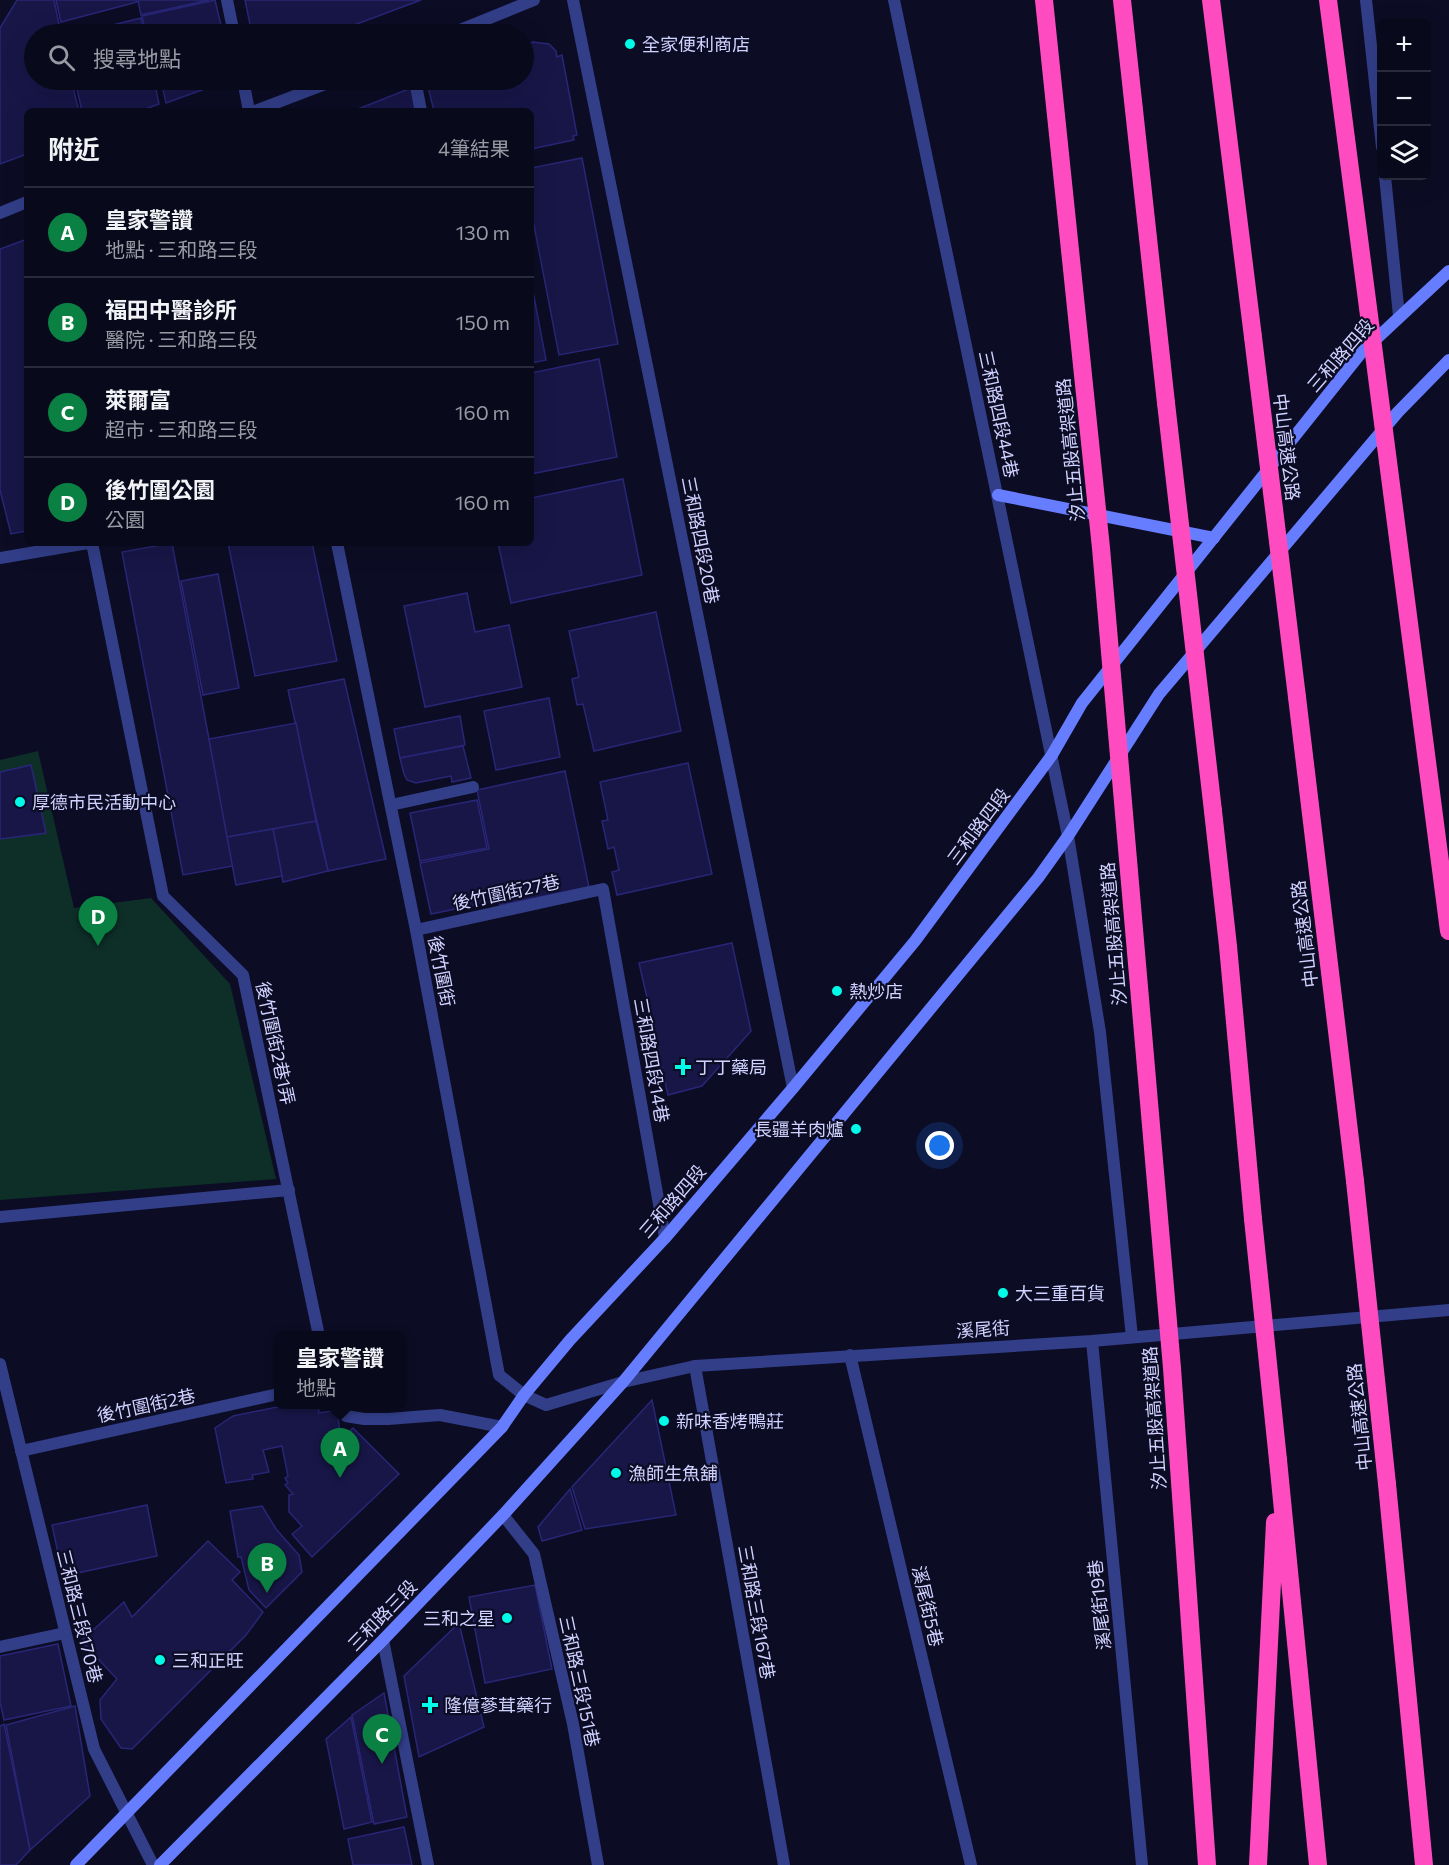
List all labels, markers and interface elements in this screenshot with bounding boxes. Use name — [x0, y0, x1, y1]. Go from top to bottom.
map controls — [1377, 18, 1431, 180]
button: + — [1377, 18, 1431, 72]
search box — [24, 24, 534, 90]
place label: 全家便利商店 — [642, 33, 750, 55]
marker: 全家便利商店 — [623, 37, 637, 51]
icon: search — [45, 41, 78, 74]
text: 搜尋地點 — [93, 45, 181, 72]
button: − — [1377, 72, 1431, 126]
button: layers — [1377, 126, 1431, 180]
text: 附近 — [48, 133, 100, 164]
text: 4筆結果 — [438, 136, 510, 160]
text: 皇家警讚 — [105, 206, 193, 233]
text: A — [60, 220, 75, 244]
text: 130 m — [456, 220, 510, 244]
text: 地點 · 三和路三段 — [105, 237, 257, 261]
text: 福田中醫診所 — [105, 296, 237, 323]
text: B — [61, 310, 74, 334]
text: 150 m — [456, 310, 510, 334]
street label: 三和路四段 — [1302, 314, 1378, 396]
text: 醫院 · 三和路三段 — [105, 327, 257, 351]
street label: 三和路四段44巷 — [975, 348, 1023, 480]
street label: 汐止五股高架道路 — [1052, 377, 1088, 523]
text: 萊爾富 — [105, 386, 171, 413]
street label: 中山高速公路 — [1270, 392, 1304, 502]
text: C — [61, 400, 74, 424]
text: 160 m — [455, 400, 510, 424]
text: 超市 · 三和路三段 — [105, 417, 257, 441]
street label: 三和路四段20巷 — [678, 474, 724, 606]
text: 後竹圍公園 — [105, 476, 215, 503]
text: D — [60, 490, 75, 514]
text: 160 m — [455, 490, 510, 514]
text: 公園 — [105, 507, 145, 531]
street label: 三和路四段 — [942, 783, 1014, 869]
place label: 厚德市民活動中心 — [32, 791, 176, 813]
marker: 厚德市民活動中心 — [13, 795, 27, 809]
street label: 汐止五股高架道路 — [1096, 861, 1130, 1007]
street label: 後竹圍街27巷 — [450, 870, 562, 914]
street label: 中山高速公路 — [1287, 879, 1321, 989]
pin: D — [78, 896, 118, 946]
street label: 後竹圍街 — [424, 934, 460, 1008]
street label: 後竹圍街2巷1弄 — [252, 979, 300, 1107]
place label: 熱炒店 — [849, 980, 903, 1002]
marker: 熱炒店 — [830, 984, 844, 998]
street label: 三和路四段14巷 — [630, 996, 674, 1124]
place label: 丁丁藥局 — [695, 1056, 767, 1078]
marker: 丁丁藥局 — [676, 1060, 690, 1074]
place label: 長疆羊肉爐 — [754, 1118, 844, 1140]
marker: 長疆羊肉爐 — [849, 1122, 863, 1136]
your location — [925, 1131, 954, 1160]
street label: 三和路四段 — [634, 1160, 710, 1242]
place label: 大三重百貨 — [1015, 1282, 1105, 1304]
marker: 大三重百貨 — [996, 1286, 1010, 1300]
street label: 溪尾街 — [955, 1316, 1011, 1342]
popup — [274, 1331, 406, 1409]
text: 皇家警讚 — [296, 1344, 384, 1371]
street label: 汐止五股高架道路 — [1138, 1345, 1170, 1491]
street label: 中山高速公路 — [1342, 1362, 1376, 1472]
text: 地點 — [296, 1375, 336, 1399]
street label: 後竹圍街2巷 — [95, 1384, 197, 1426]
place label: 新味香烤鴨莊 — [676, 1410, 784, 1432]
marker: 新味香烤鴨莊 — [657, 1414, 671, 1428]
pin: A — [320, 1428, 360, 1478]
place label: 漁師生魚舖 — [628, 1462, 718, 1484]
marker: 漁師生魚舖 — [609, 1466, 623, 1480]
street label: 三和路三段167巷 — [734, 1543, 780, 1681]
pin: B — [248, 1544, 286, 1593]
street label: 三和路三段170巷 — [53, 1547, 107, 1685]
street label: 溪尾街19巷 — [1083, 1559, 1115, 1651]
street label: 溪尾街5巷 — [908, 1563, 948, 1649]
street label: 三和路三段 — [343, 1575, 421, 1655]
place label: 三和之星 — [423, 1607, 495, 1629]
marker: 三和之星 — [500, 1611, 514, 1625]
street label: 三和路三段151巷 — [555, 1613, 605, 1749]
place label: 三和正旺 — [172, 1649, 244, 1671]
marker: 三和正旺 — [153, 1653, 167, 1667]
place label: 隆億蔘茸藥行 — [444, 1694, 552, 1716]
marker: 隆億蔘茸藥行 — [421, 1696, 439, 1714]
pin: C — [362, 1714, 401, 1764]

